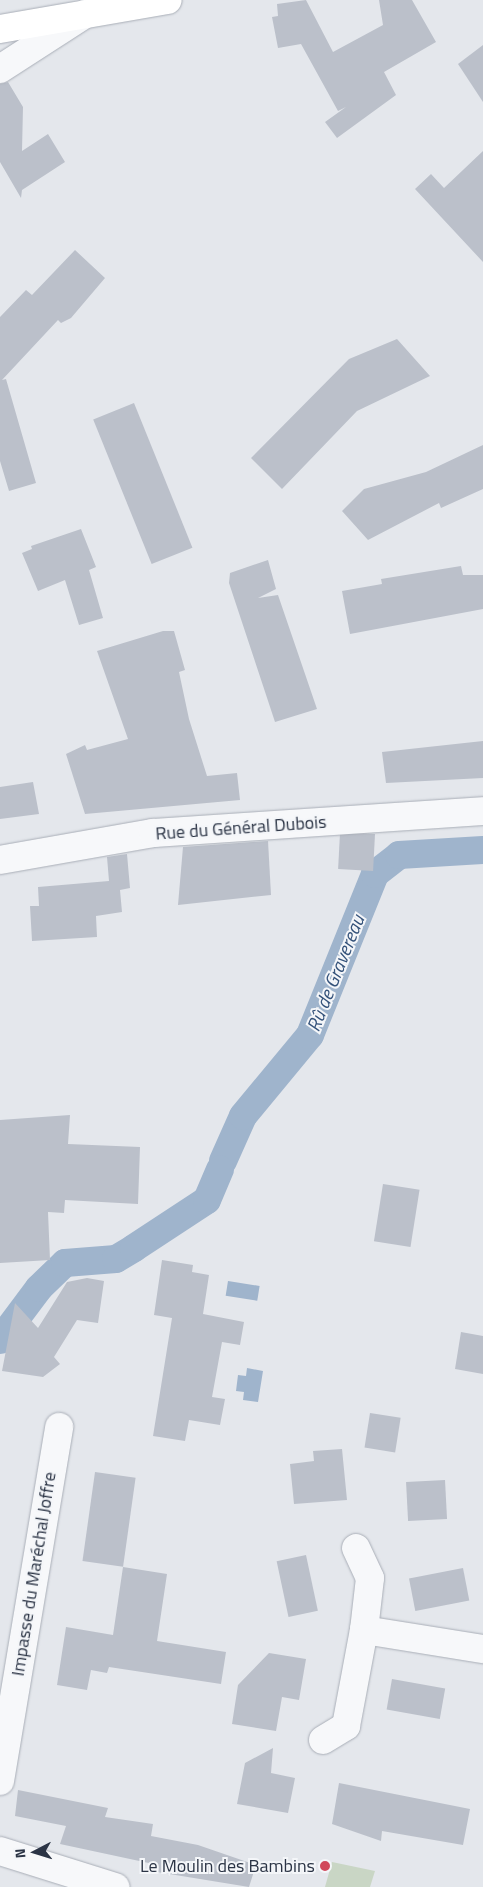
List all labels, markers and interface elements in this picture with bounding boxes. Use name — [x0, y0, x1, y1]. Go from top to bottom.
street label: Rue du Général Dubois — [155, 811, 327, 845]
water label: Rû de Gravereau — [301, 911, 369, 1035]
street label: Impasse du Maréchal Joffre — [7, 1470, 61, 1678]
north arrow — [10, 1827, 60, 1877]
text: N — [9, 1848, 30, 1859]
place label: Le Moulin des Bambins — [140, 1855, 315, 1877]
marker: Le Moulin des Bambins — [319, 1860, 331, 1872]

